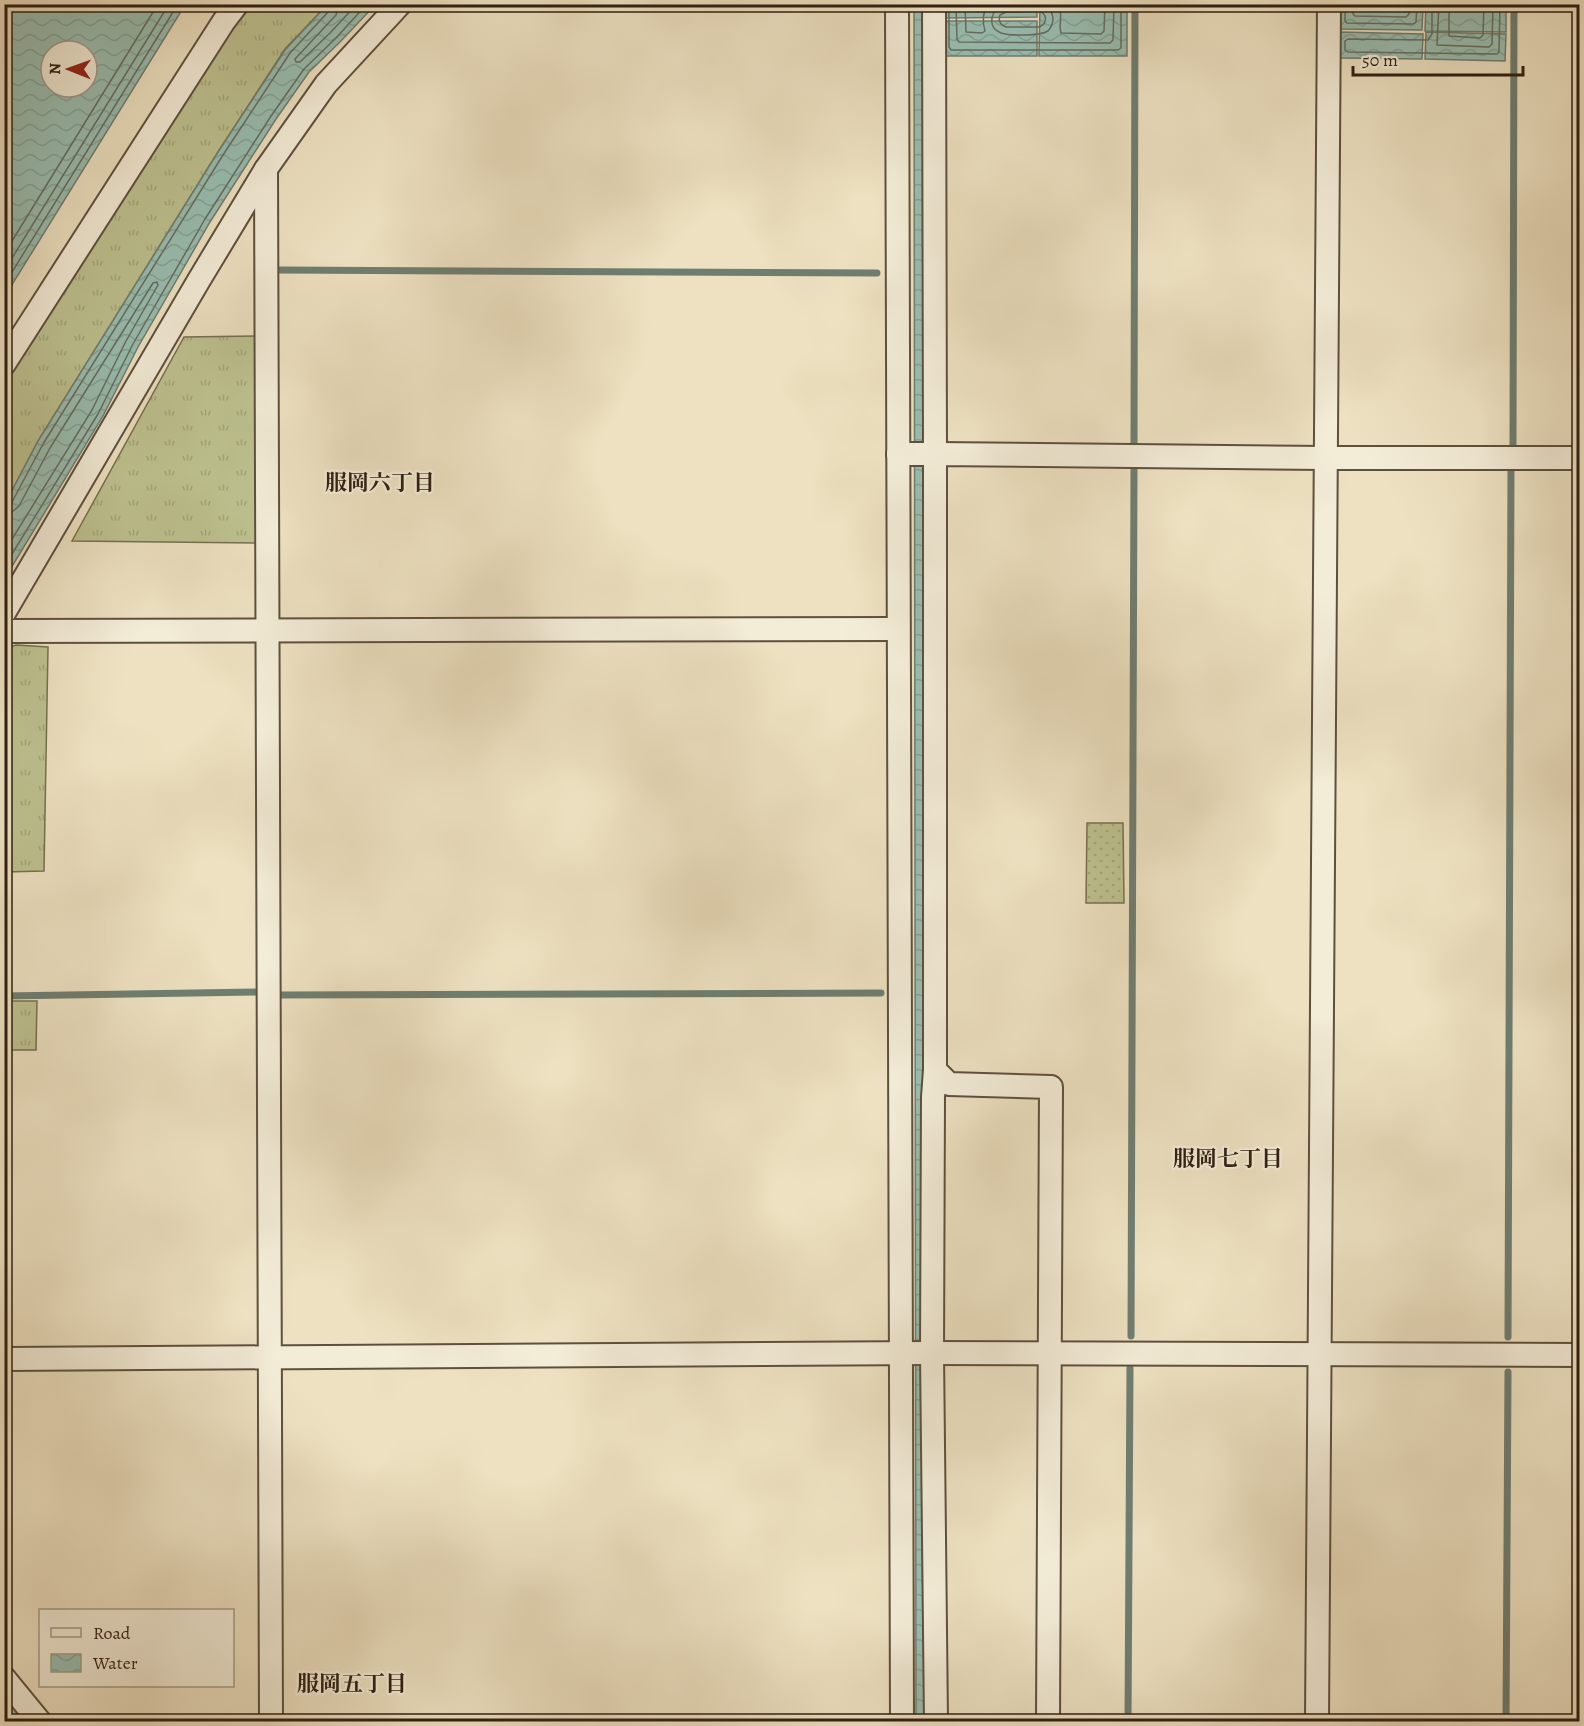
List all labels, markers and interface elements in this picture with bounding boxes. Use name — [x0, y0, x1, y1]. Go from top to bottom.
north arrow — [39, 39, 99, 99]
scale bar — [1353, 39, 1522, 77]
text: 50 m — [1362, 48, 1398, 72]
text: N — [44, 62, 66, 75]
district label: 服岡六丁目 — [325, 468, 435, 498]
district label: 服岡七丁目 — [1173, 1144, 1283, 1174]
legend — [39, 1609, 234, 1687]
text: Road — [93, 1621, 131, 1645]
text: Water — [92, 1651, 138, 1675]
district label: 服岡五丁目 — [297, 1669, 407, 1699]

